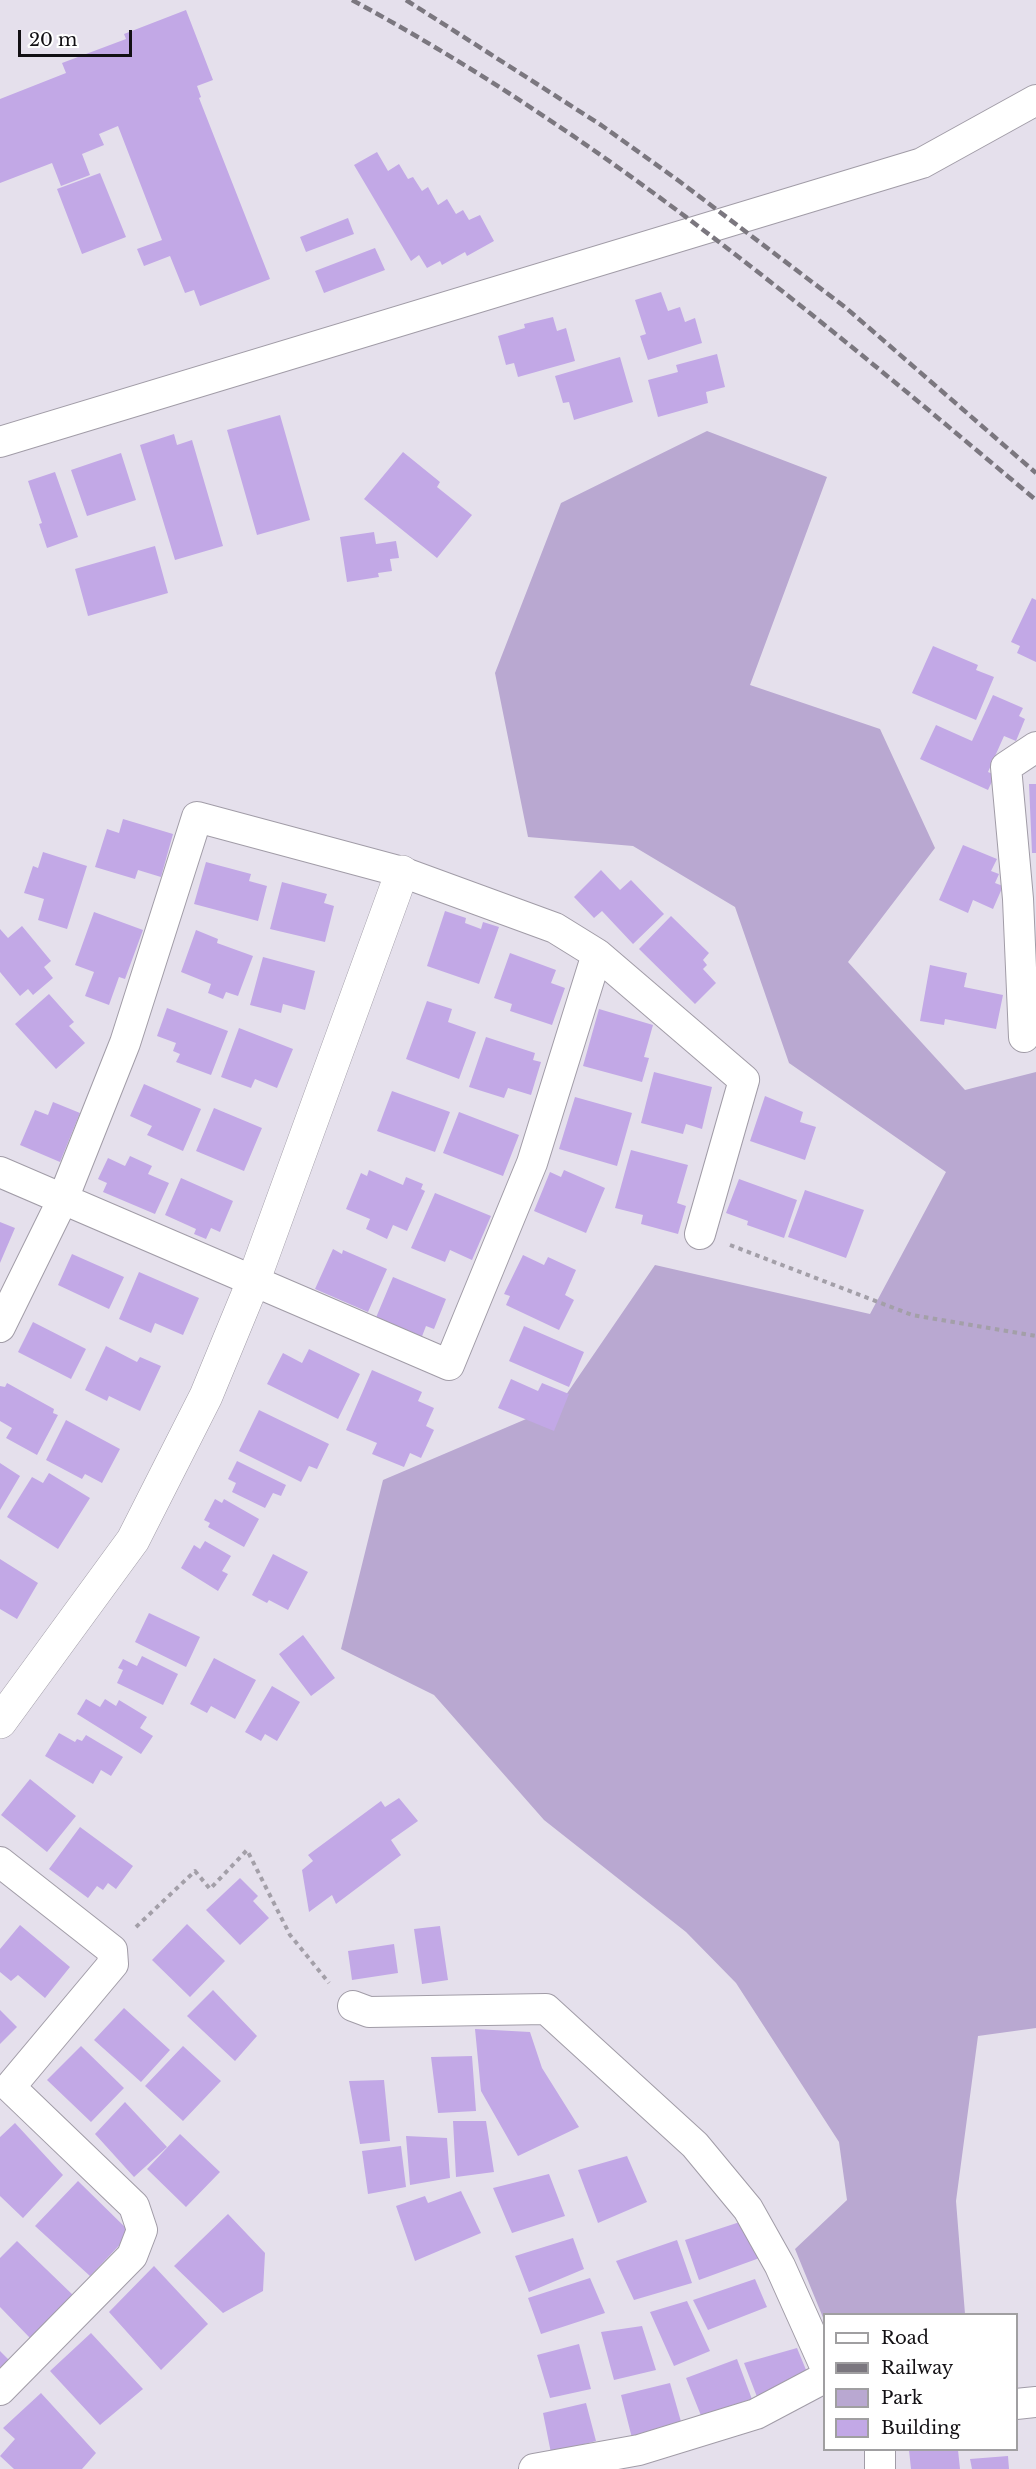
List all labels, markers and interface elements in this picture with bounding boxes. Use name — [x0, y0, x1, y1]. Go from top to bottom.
scale bar — [21, 18, 135, 56]
text: 20 m — [29, 29, 77, 51]
legend — [823, 2313, 1018, 2451]
text: Road — [881, 2327, 929, 2349]
text: Railway — [881, 2357, 953, 2379]
text: Park — [881, 2387, 923, 2409]
text: Building — [881, 2417, 960, 2439]

